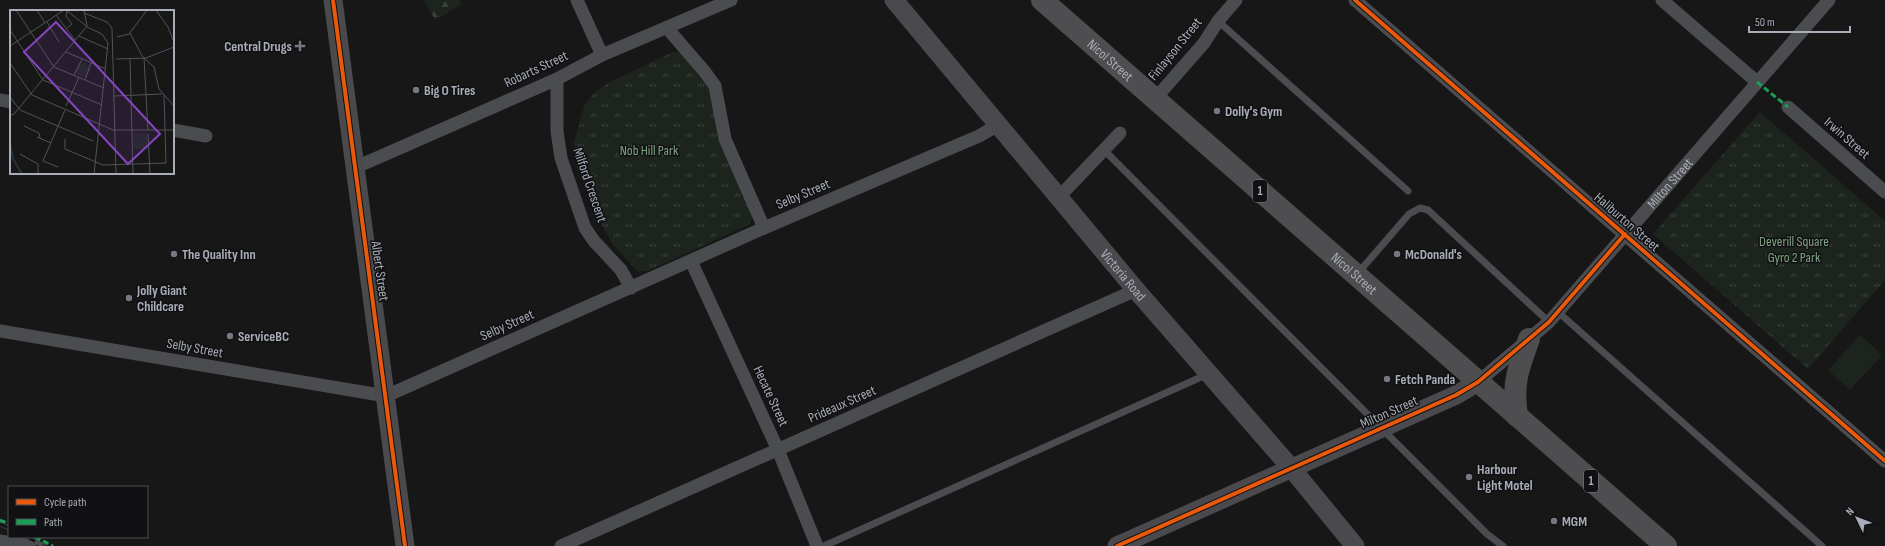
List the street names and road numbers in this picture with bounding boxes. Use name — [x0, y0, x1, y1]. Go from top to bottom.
street label: Finlayson Street — [1144, 14, 1206, 84]
street label: Nicol Street — [1084, 35, 1137, 85]
street label: Robarts Street — [501, 47, 571, 91]
street label: Irwin Street — [1821, 113, 1873, 163]
street label: Milford Crescent — [569, 146, 611, 224]
street label: Milton Street — [1643, 154, 1696, 212]
street label: Selby Street — [773, 175, 833, 213]
road number: 1 — [1253, 180, 1267, 202]
street label: Haliburton Street — [1591, 189, 1663, 255]
street label: Albert Street — [367, 239, 393, 302]
street label: Victoria Road — [1097, 246, 1150, 304]
street label: Nicol Street — [1328, 249, 1381, 298]
street label: Selby Street — [477, 306, 537, 344]
street label: Selby Street — [165, 335, 225, 361]
street label: Hecate Street — [750, 363, 792, 429]
street label: Prideaux Street — [806, 382, 878, 426]
street label: Milton Street — [1358, 392, 1420, 432]
road number: 1 — [1584, 470, 1598, 492]

